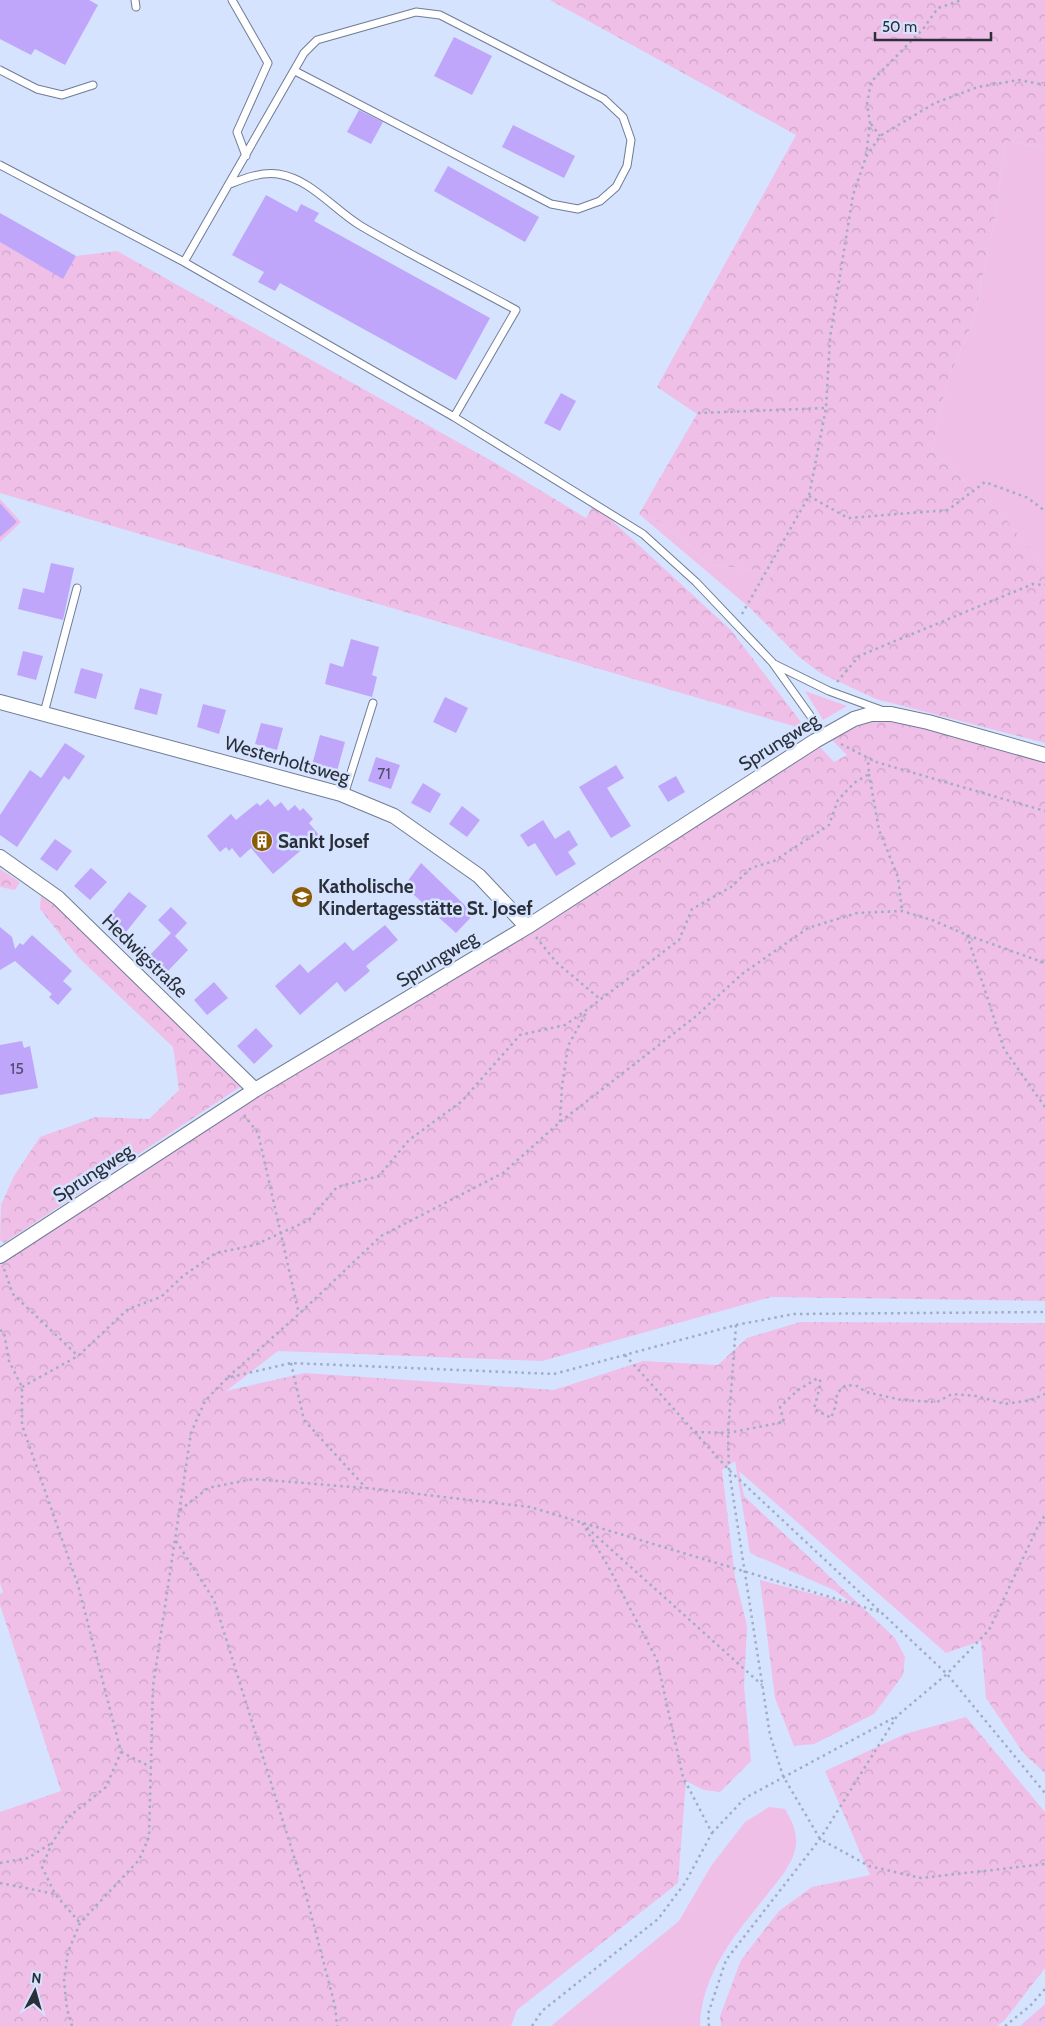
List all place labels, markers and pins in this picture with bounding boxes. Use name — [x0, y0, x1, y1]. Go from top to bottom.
building icon: Sankt Josef — [250, 829, 274, 853]
place label: Sankt Josef — [278, 830, 370, 853]
place label: Katholische Kindertagesstätte St. Josef — [318, 875, 533, 920]
school or university icon: Katholische Kindertagesstätte St. Josef — [290, 885, 314, 909]

